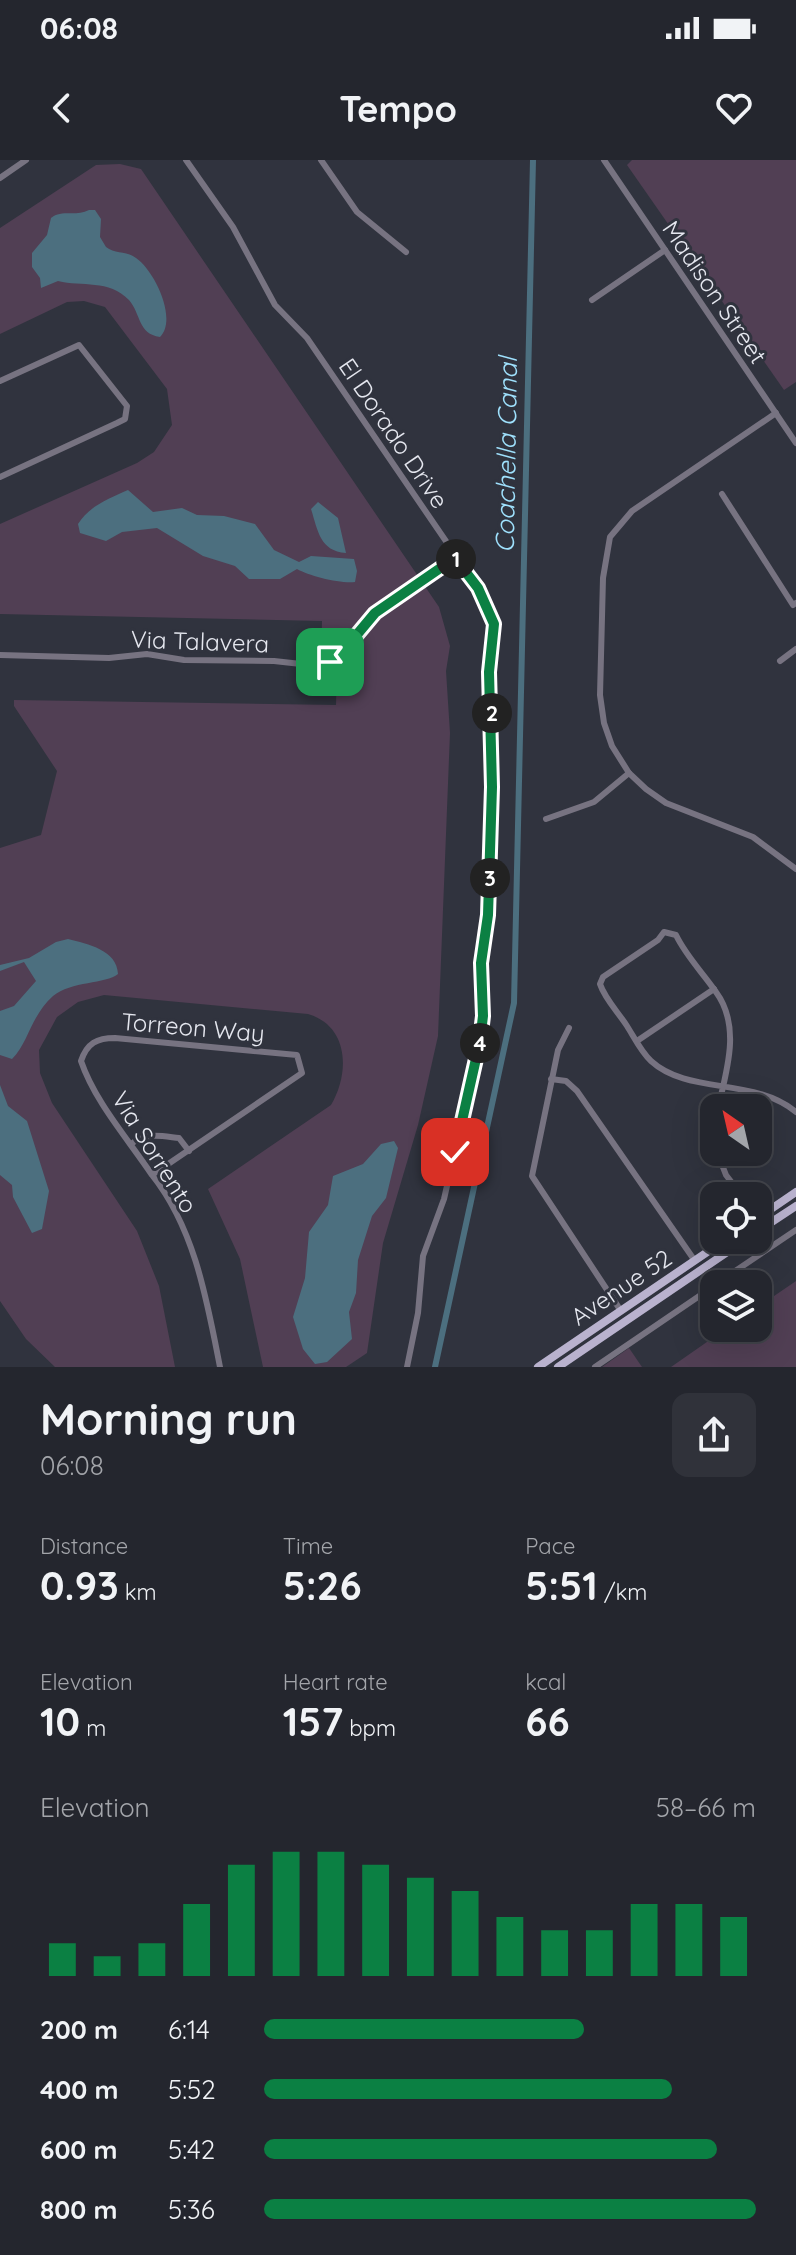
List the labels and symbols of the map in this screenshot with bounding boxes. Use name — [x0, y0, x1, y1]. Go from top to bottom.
street label: Madison Street — [656, 215, 774, 369]
street label: El Dorado Drive — [333, 352, 455, 514]
water label: Coachella Canal — [488, 354, 524, 553]
pin: 1 — [436, 539, 476, 579]
street label: Via Talavera — [130, 624, 270, 658]
pin — [296, 628, 364, 696]
pin: 2 — [472, 693, 512, 733]
pin: 3 — [470, 858, 510, 898]
street label: Torreon Way — [120, 1006, 266, 1048]
pin: 4 — [460, 1023, 500, 1063]
street label: Via Sorrento — [106, 1086, 204, 1218]
north arrow — [700, 1094, 772, 1166]
pin — [421, 1118, 489, 1186]
street label: Avenue 52 — [565, 1242, 677, 1332]

